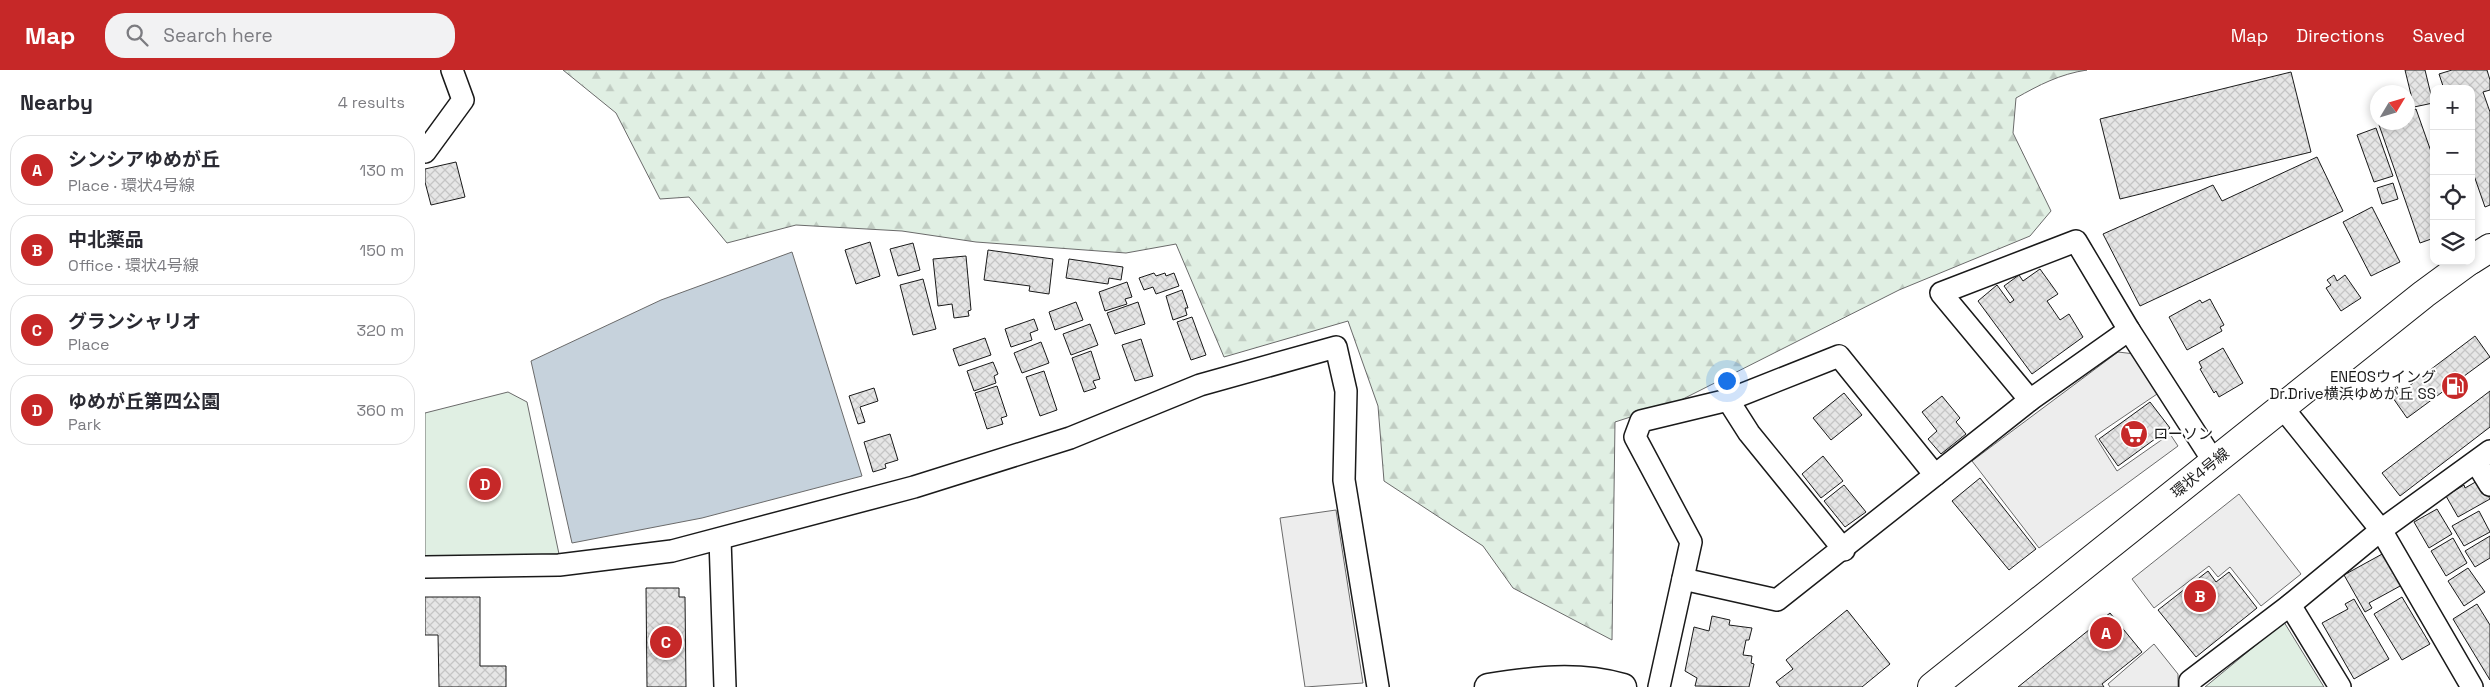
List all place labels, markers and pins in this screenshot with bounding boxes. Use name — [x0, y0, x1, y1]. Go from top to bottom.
place label: ENEOSウイング Dr.Drive横浜ゆめが丘 SS — [2269, 367, 2436, 403]
fuel station icon: ENEOSウイング Dr.Drive横浜ゆめが丘 SS — [2440, 371, 2470, 401]
supermarket icon: ローソン — [2119, 419, 2149, 449]
place label: ローソン — [2153, 424, 2213, 443]
pin: D — [469, 465, 501, 503]
pin: B — [2184, 577, 2216, 615]
pin: A — [2090, 614, 2122, 652]
pin: C — [650, 623, 682, 661]

